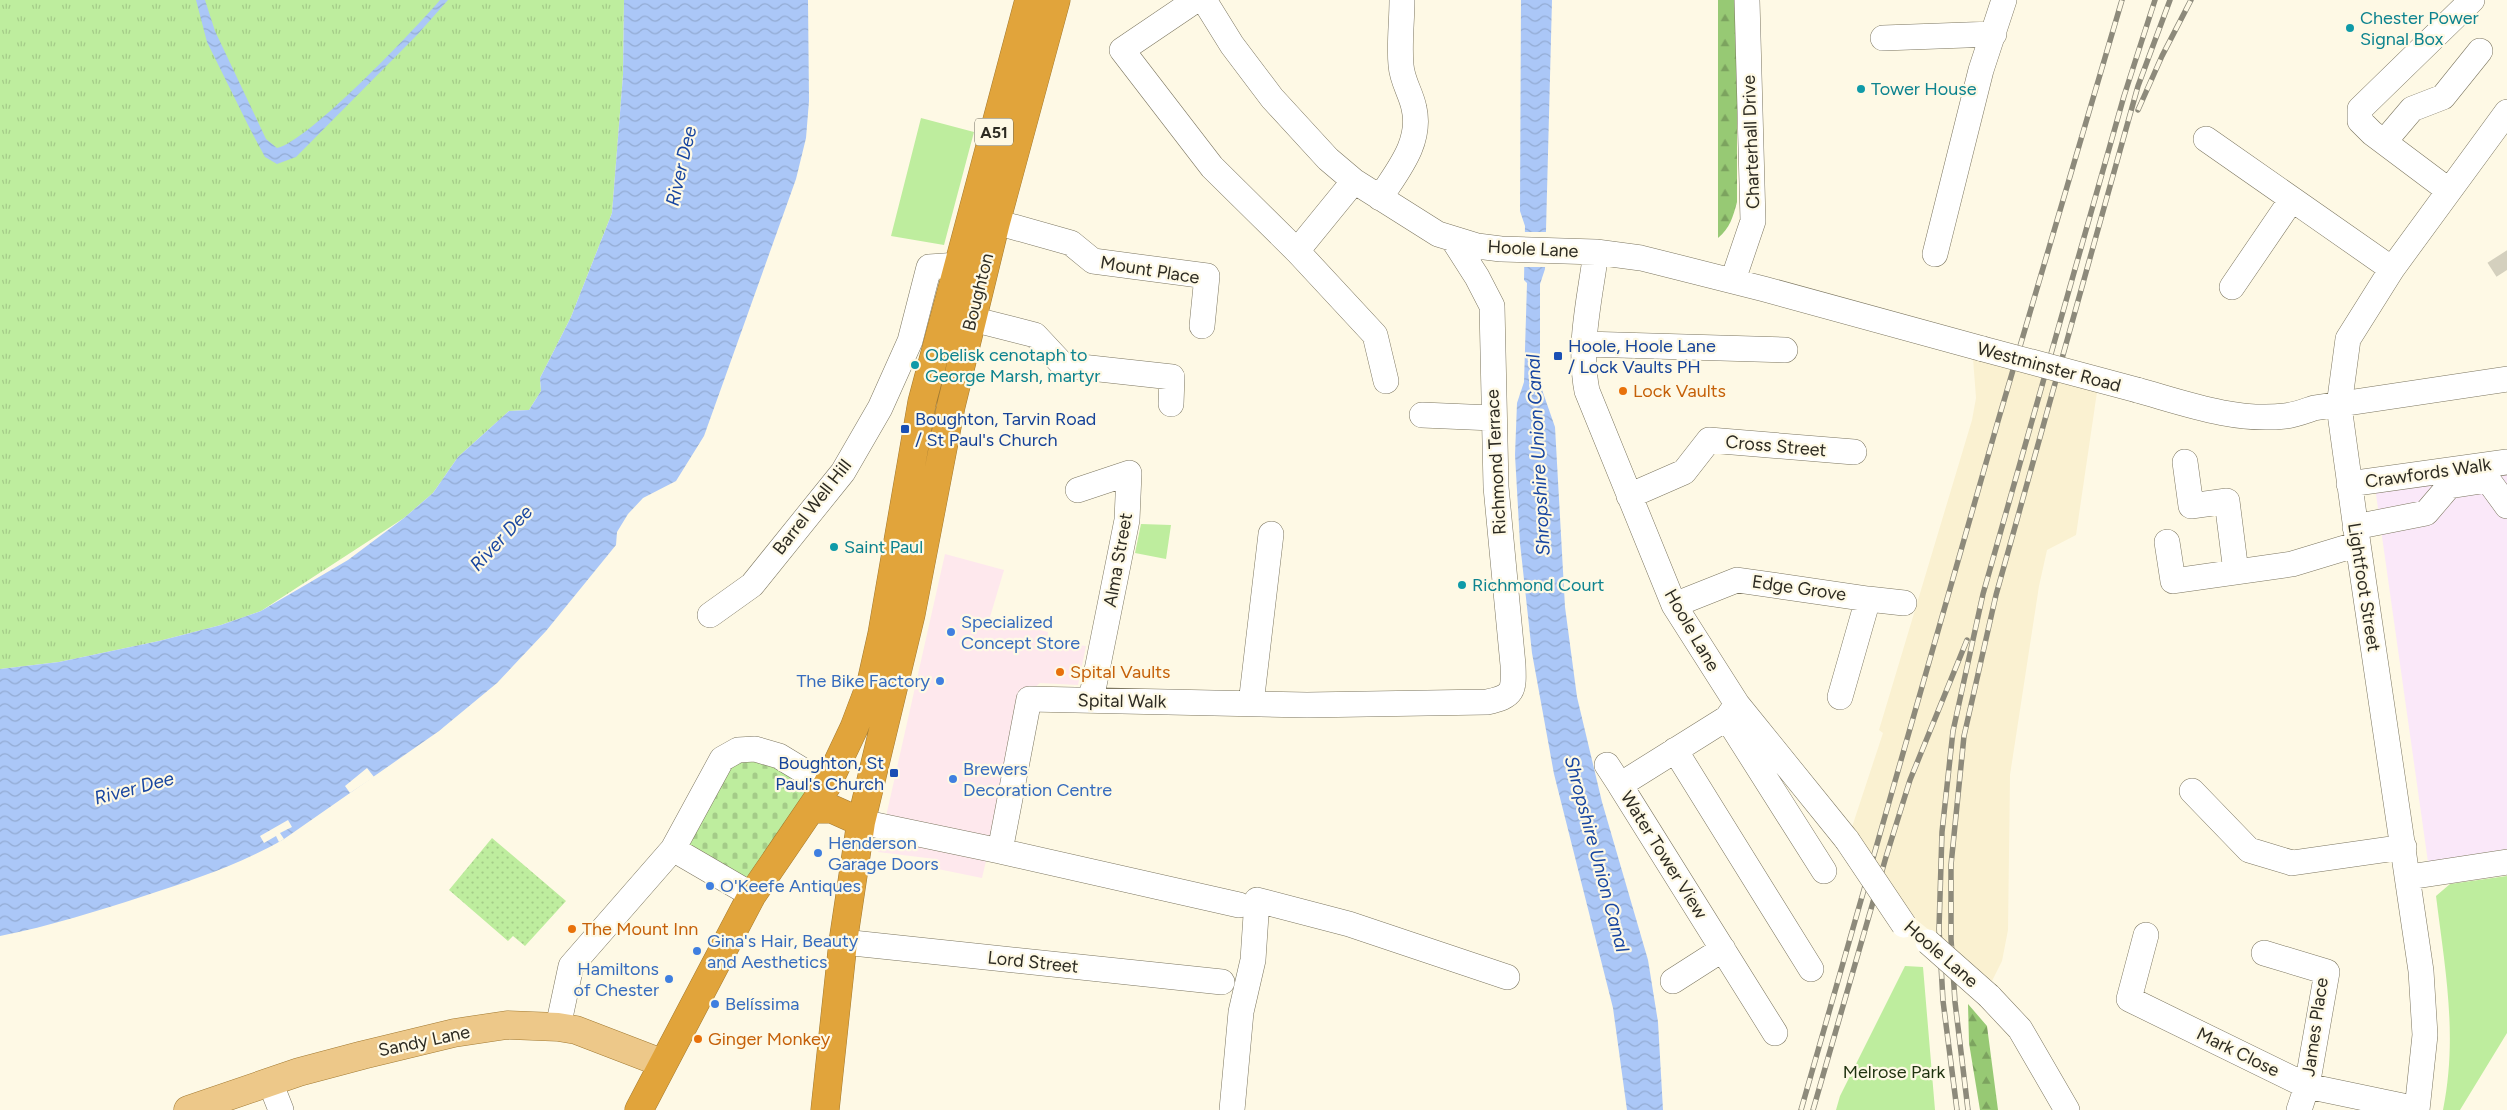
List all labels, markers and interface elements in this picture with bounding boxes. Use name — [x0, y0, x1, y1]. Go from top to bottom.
place label: Chester Power Signal Box — [2360, 7, 2479, 50]
marker: Chester Power Signal Box — [2344, 22, 2356, 34]
street label: Charterhall Drive — [1738, 74, 1764, 209]
place label: Tower House — [1871, 78, 1977, 100]
marker: Tower House — [1855, 83, 1867, 95]
road number: A51 — [975, 118, 1013, 146]
water label: River Dee — [661, 123, 701, 208]
street label: Hoole Lane — [1487, 236, 1579, 262]
street label: Boughton — [958, 251, 998, 333]
street label: Mount Place — [1099, 251, 1201, 289]
place label: Hoole, Hoole Lane / Lock Vaults PH — [1568, 335, 1716, 378]
street label: Westminster Road — [1975, 337, 2123, 397]
place label: Obelisk cenotaph to George Marsh, martyr — [925, 344, 1100, 387]
marker: Hoole, Hoole Lane / Lock Vaults PH — [1552, 350, 1564, 362]
water label: Shropshire Union Canal — [1521, 353, 1555, 557]
marker: Obelisk cenotaph to George Marsh, martyr — [909, 359, 921, 371]
place label: Lock Vaults — [1633, 380, 1726, 402]
marker: Lock Vaults — [1617, 385, 1629, 397]
street label: Richmond Terrace — [1481, 389, 1511, 535]
place label: Boughton, Tarvin Road / St Paul's Church — [915, 408, 1096, 451]
marker: Boughton, Tarvin Road / St Paul's Church — [899, 423, 911, 435]
street label: Cross Street — [1725, 431, 1828, 461]
street label: Crawfords Walk — [2364, 453, 2493, 493]
street label: Barrel Well Hill — [768, 455, 856, 559]
water label: River Dee — [465, 500, 538, 576]
street label: Alma Street — [1099, 511, 1137, 609]
street label: Lightfoot Street — [2343, 521, 2385, 653]
place label: Saint Paul — [844, 536, 923, 558]
marker: Saint Paul — [828, 541, 840, 553]
street label: Edge Grove — [1750, 570, 1848, 606]
place label: Richmond Court — [1472, 574, 1605, 596]
marker: Richmond Court — [1456, 579, 1468, 591]
street label: Hoole Lane — [1660, 585, 1724, 675]
place label: Specialized Concept Store — [961, 611, 1080, 654]
marker: Specialized Concept Store — [945, 626, 957, 638]
place label: Spital Vaults — [1070, 661, 1170, 683]
marker: Spital Vaults — [1054, 666, 1066, 678]
place label: The Bike Factory — [796, 670, 931, 692]
marker: The Bike Factory — [934, 675, 946, 687]
street label: Spital Walk — [1077, 689, 1167, 713]
place label: Boughton, St Paul's Church — [775, 752, 884, 795]
water label: Shropshire Union Canal — [1560, 753, 1634, 955]
place label: Brewers Decoration Centre — [963, 758, 1112, 801]
water label: River Dee — [92, 766, 177, 810]
marker: Boughton, St Paul's Church — [888, 767, 900, 779]
marker: Brewers Decoration Centre — [947, 773, 959, 785]
street label: Water Tower View — [1616, 787, 1712, 923]
place label: Henderson Garage Doors — [828, 832, 939, 875]
marker: Henderson Garage Doors — [812, 847, 824, 859]
place label: O'Keefe Antiques — [720, 875, 861, 897]
marker: O'Keefe Antiques — [704, 880, 716, 892]
street label: Hoole Lane — [1899, 916, 1983, 992]
place label: The Mount Inn — [582, 918, 698, 940]
marker: The Mount Inn — [566, 923, 578, 935]
place label: Gina's Hair, Beauty and Aesthetics — [707, 930, 859, 973]
marker: Gina's Hair, Beauty and Aesthetics — [691, 945, 703, 957]
street label: Lord Street — [986, 946, 1080, 978]
place label: Hamiltons of Chester — [574, 958, 659, 1001]
marker: Hamiltons of Chester — [663, 973, 675, 985]
street label: James Place — [2297, 976, 2333, 1078]
place label: Belíssima — [725, 993, 799, 1015]
marker: Belíssima — [709, 998, 721, 1010]
street label: Sandy Lane — [376, 1021, 472, 1061]
street label: Mark Close — [2193, 1023, 2283, 1082]
place label: Ginger Monkey — [708, 1028, 831, 1050]
marker: Ginger Monkey — [692, 1033, 704, 1045]
park label: Melrose Park — [1843, 1061, 1945, 1083]

